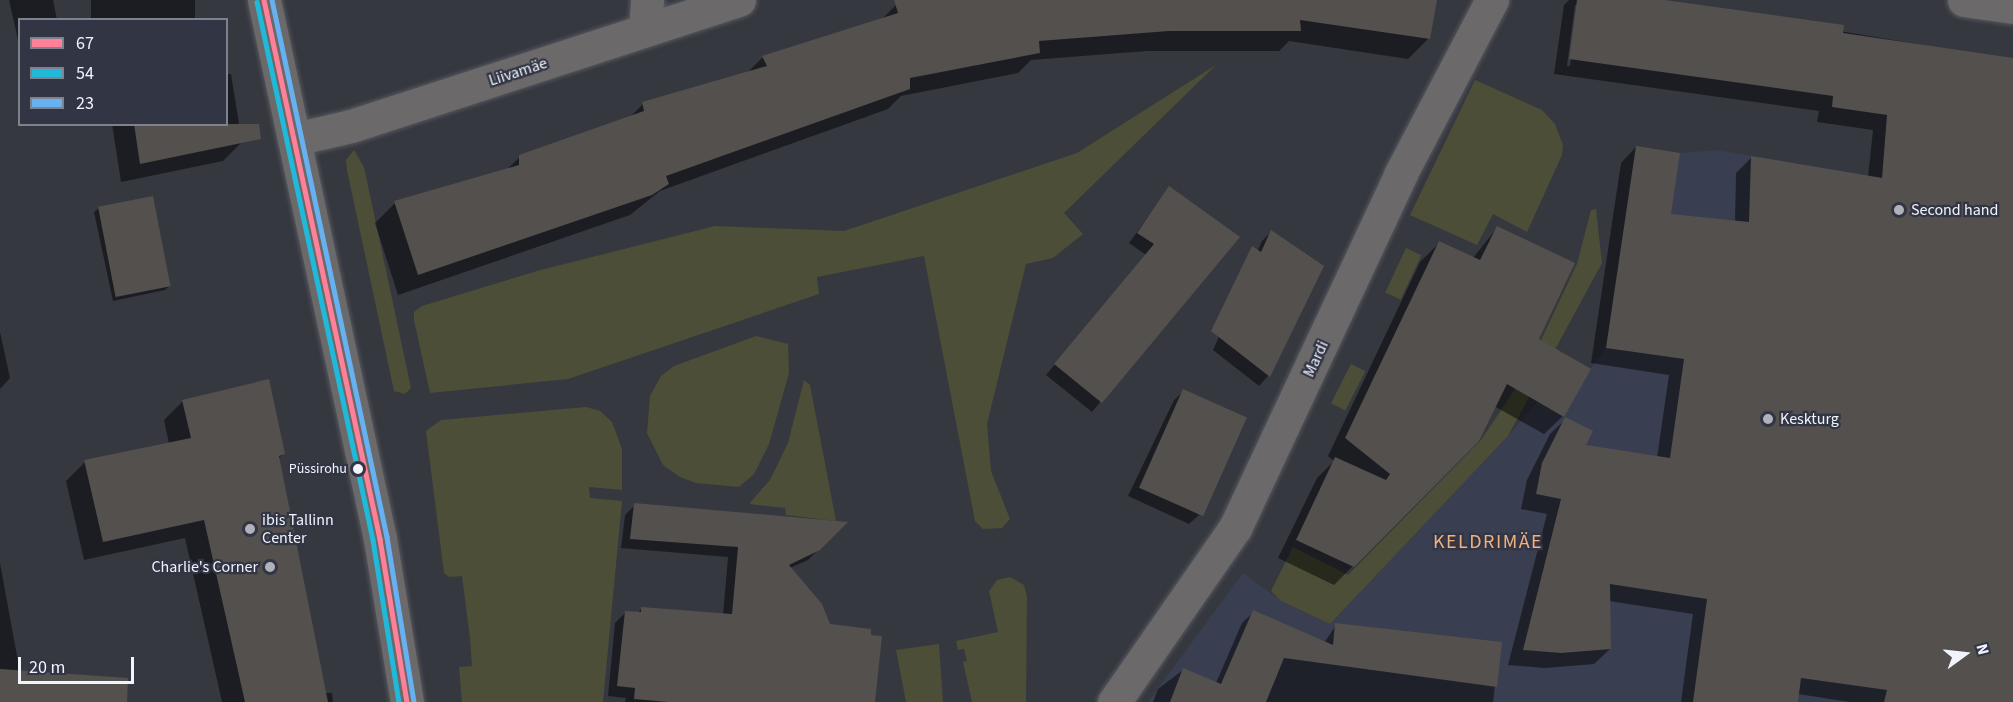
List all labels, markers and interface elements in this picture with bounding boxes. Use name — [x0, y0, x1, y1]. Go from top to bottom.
legend — [18, 18, 228, 126]
text: 67 — [76, 31, 94, 56]
street label: Liivamäe — [486, 54, 550, 90]
text: 54 — [76, 61, 94, 86]
text: 23 — [76, 91, 94, 116]
place label: Second hand — [1911, 200, 1998, 220]
marker: Second hand — [1892, 203, 1906, 217]
street label: Mardi — [1299, 338, 1333, 380]
place label: Keskturg — [1780, 409, 1839, 429]
marker: Keskturg — [1761, 412, 1775, 426]
place label: Püssirohu — [289, 461, 347, 477]
marker: Püssirohu — [352, 463, 364, 475]
place label: ibis Tallinn Center — [262, 510, 334, 548]
marker: ibis Tallinn Center — [243, 522, 257, 536]
district label: KELDRIMÄE — [1433, 530, 1543, 554]
place label: Charlie's Corner — [151, 557, 258, 577]
marker: Charlie's Corner — [263, 560, 277, 574]
north arrow — [1935, 624, 1995, 684]
text: N — [1970, 641, 1994, 657]
scale bar — [21, 645, 136, 683]
text: 20 m — [29, 655, 65, 680]

